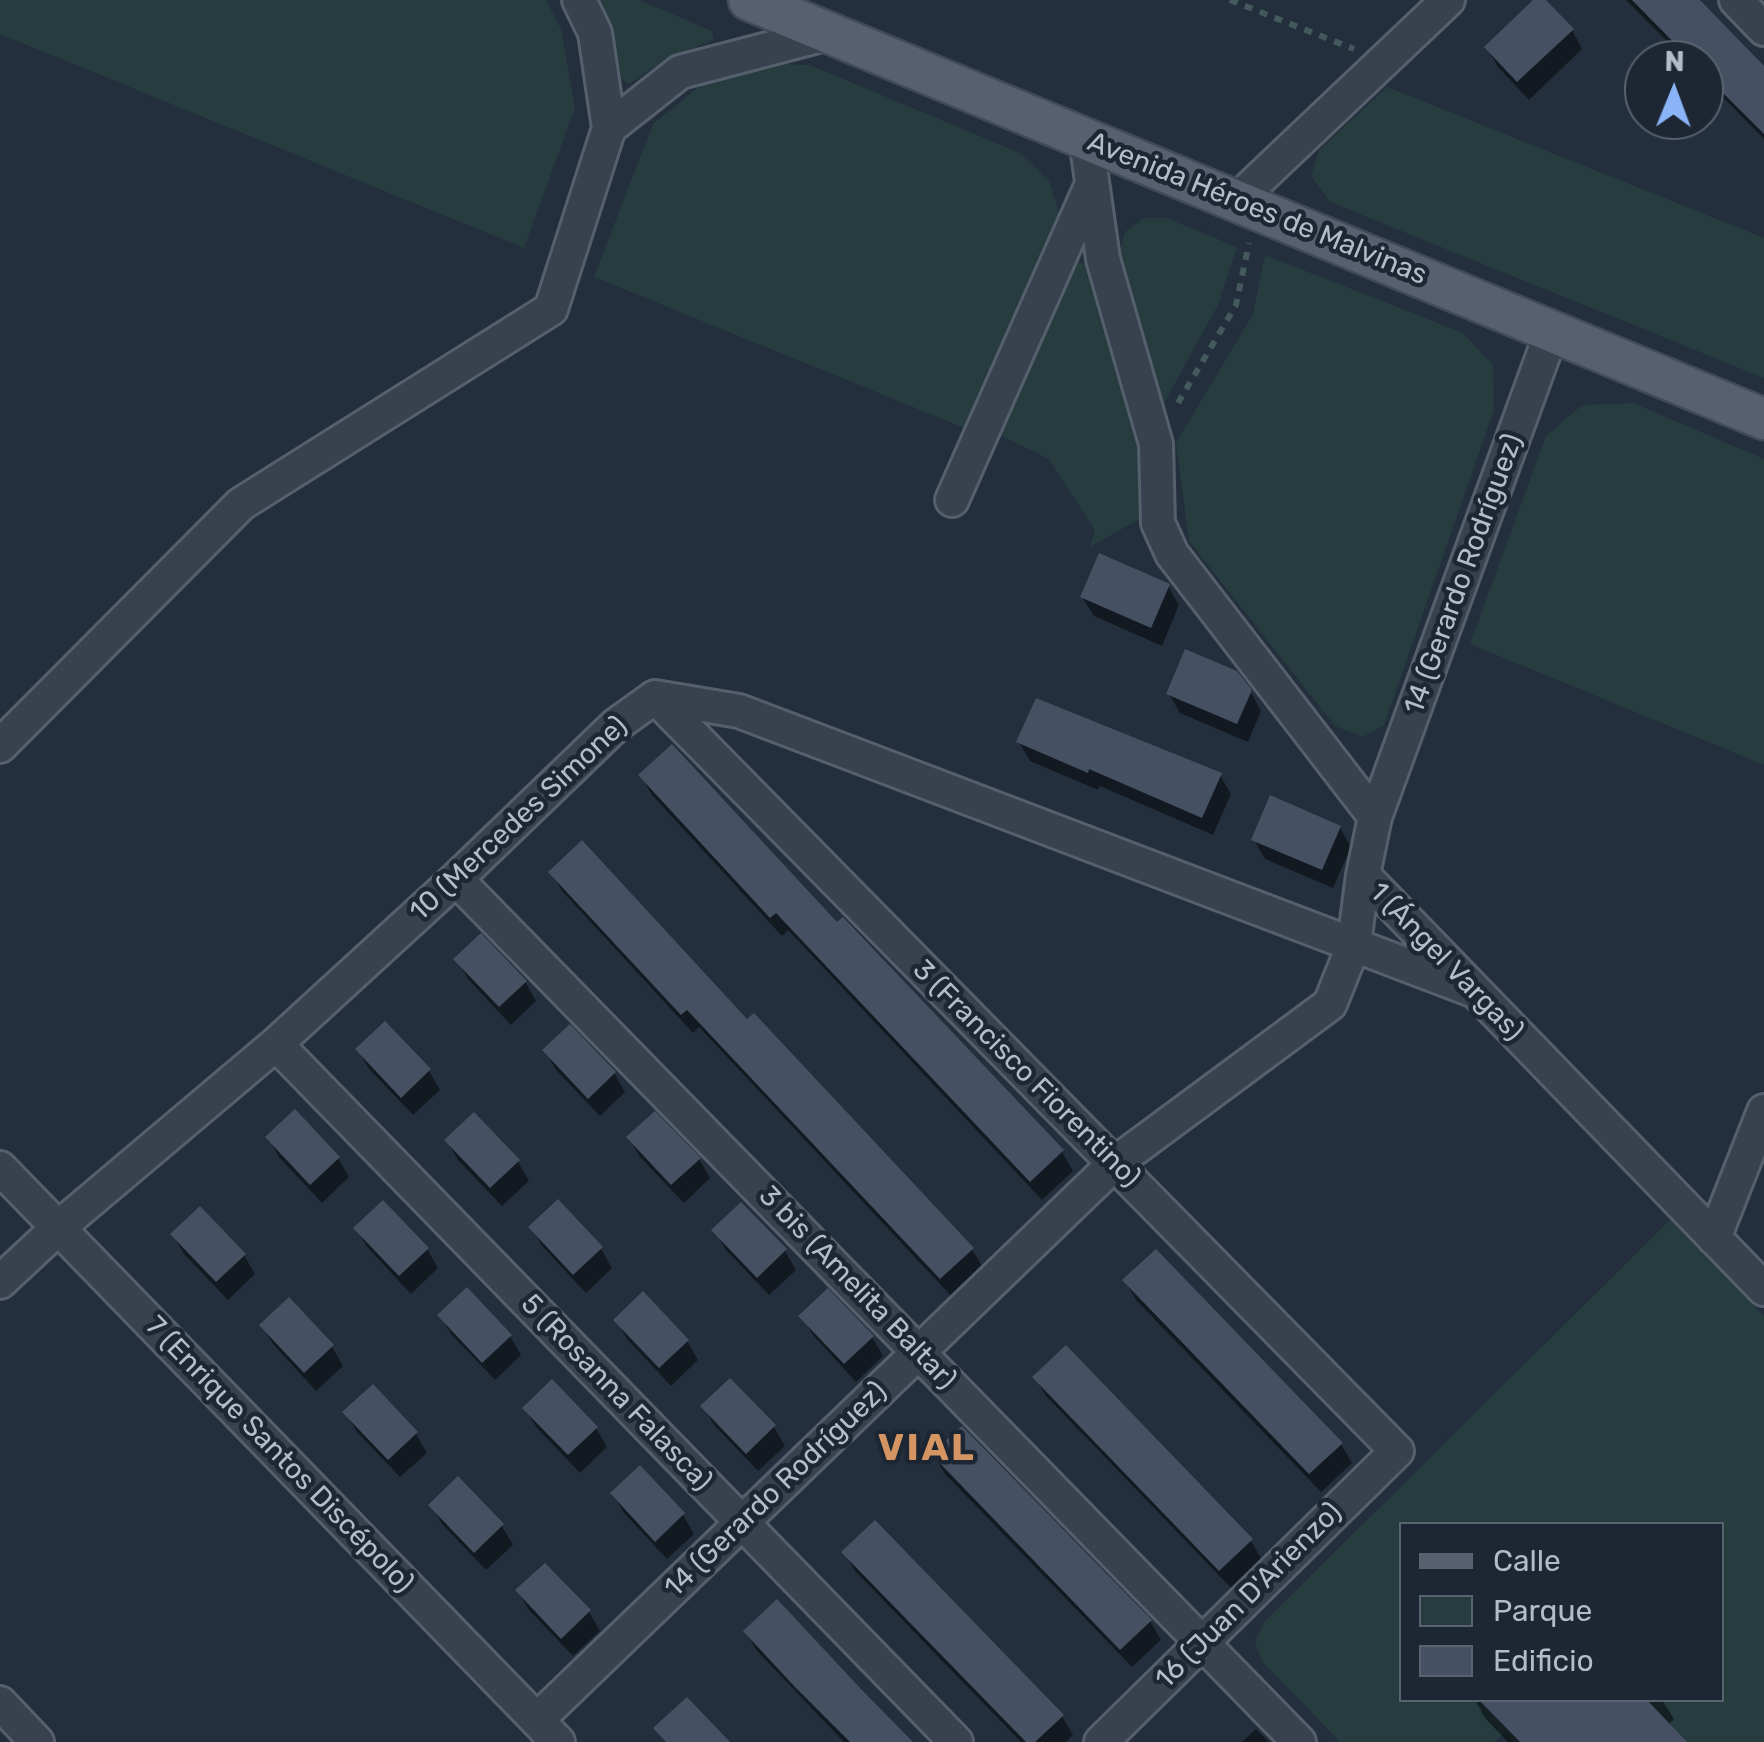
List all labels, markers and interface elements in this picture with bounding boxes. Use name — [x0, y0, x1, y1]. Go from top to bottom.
north arrow — [1624, 40, 1724, 140]
text: N — [1664, 45, 1685, 78]
street label: Avenida Héroes de Malvinas — [1082, 125, 1432, 293]
street label: 14 (Gerardo Rodríguez) — [1398, 429, 1530, 719]
street label: 10 (Mercedes Simone) — [403, 709, 635, 929]
street label: 1 (Ángel Vargas) — [1362, 876, 1530, 1048]
street label: 3 (Francisco Fiorentino) — [905, 953, 1147, 1195]
street label: 3 bis (Amelita Baltar) — [751, 1179, 963, 1397]
street label: 5 (Rosanna Falasca) — [514, 1288, 718, 1498]
street label: 7 (Enrique Santos Discépolo) — [138, 1310, 420, 1600]
street label: 14 (Gerardo Rodríguez) — [658, 1375, 894, 1605]
district label: VIAL — [878, 1426, 976, 1472]
street label: 16 (Juan D'Arienzo) — [1149, 1496, 1349, 1696]
legend — [1399, 1522, 1724, 1702]
text: Calle — [1493, 1543, 1561, 1579]
text: Parque — [1493, 1593, 1592, 1629]
text: Edificio — [1493, 1643, 1594, 1679]

